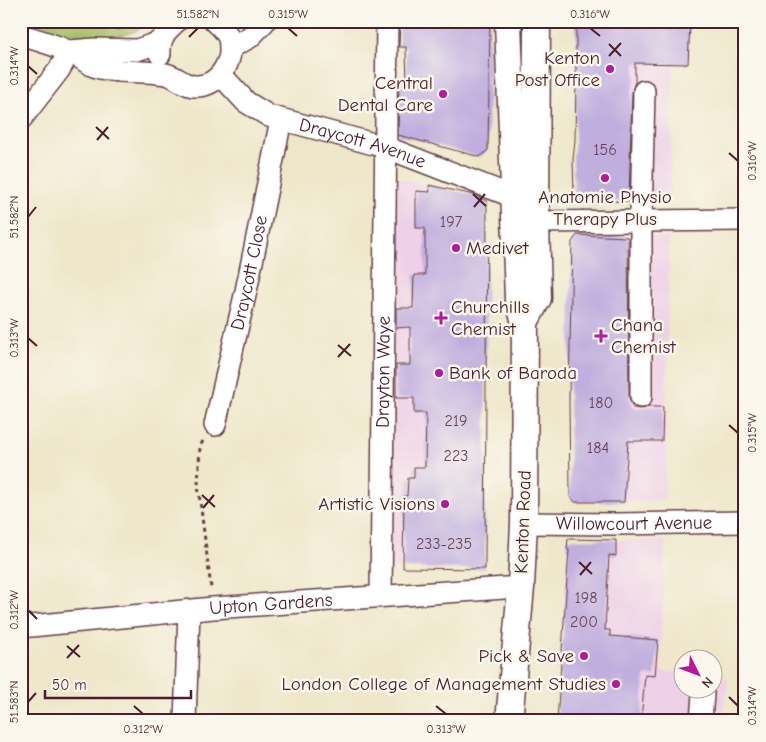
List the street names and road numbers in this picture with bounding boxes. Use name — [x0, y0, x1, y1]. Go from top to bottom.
street label: Draycott Avenue — [297, 114, 429, 173]
street label: Draycott Close — [226, 214, 272, 332]
street label: Drayton Waye — [372, 316, 395, 428]
street label: Kenton Road — [510, 470, 536, 574]
street label: Willowcourt Avenue — [556, 512, 712, 535]
street label: Upton Gardens — [209, 589, 333, 619]

